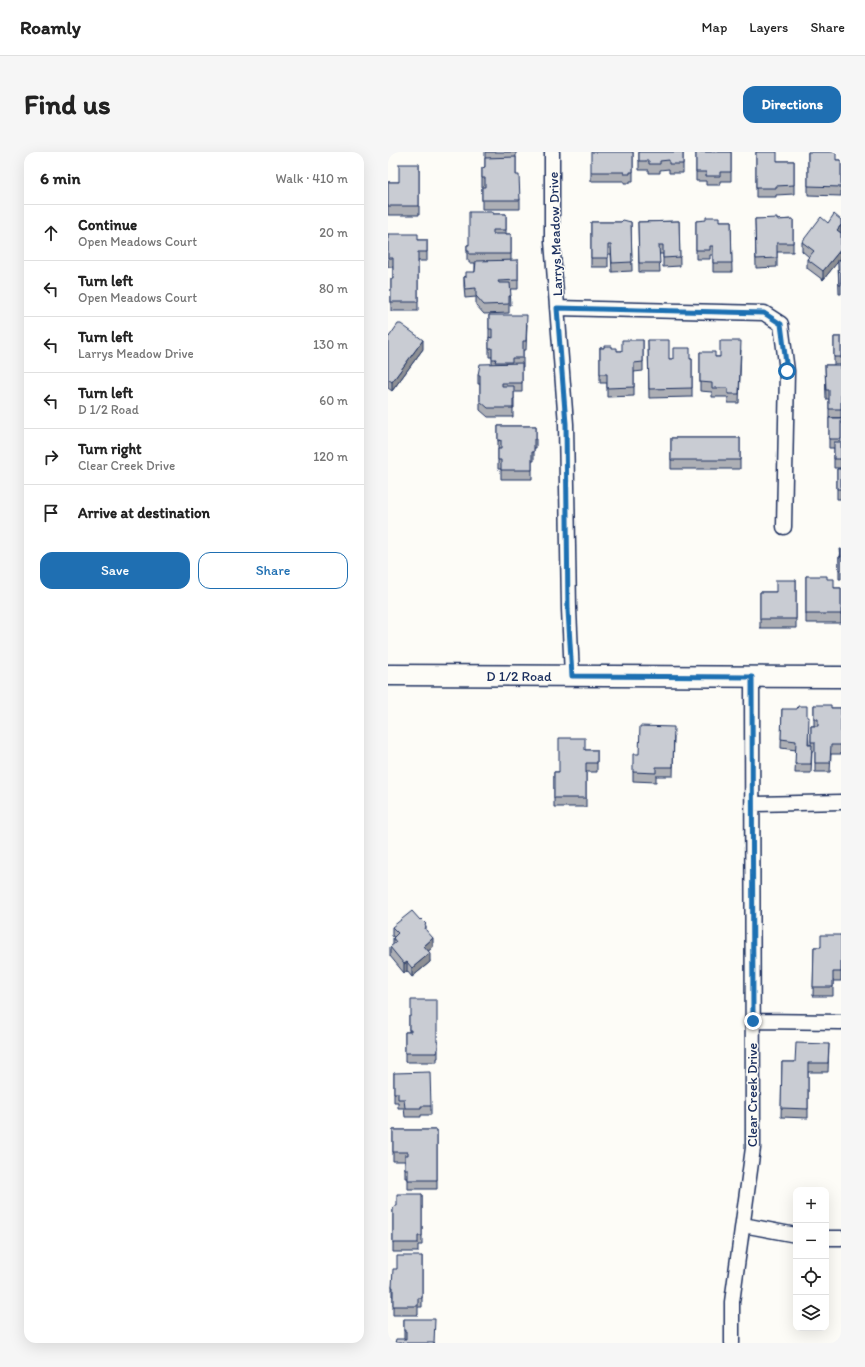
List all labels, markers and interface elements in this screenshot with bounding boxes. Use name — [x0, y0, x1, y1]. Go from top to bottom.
text: Roamly — [20, 16, 81, 39]
text: Map — [702, 19, 727, 36]
text: Layers — [749, 19, 788, 36]
text: Share — [810, 19, 845, 36]
button: Directions — [743, 86, 841, 123]
text: Find us — [24, 87, 111, 121]
text: 6 min — [40, 168, 81, 188]
text: Walk · 410 m — [276, 171, 348, 186]
street label: Larrys Meadow Drive — [545, 171, 566, 297]
text: Continue — [78, 216, 137, 234]
icon: ahead — [40, 222, 62, 244]
text: 20 m — [319, 225, 348, 240]
text: Open Meadows Court — [78, 234, 197, 249]
text: Turn left — [78, 272, 133, 290]
icon: left — [40, 278, 62, 300]
text: 80 m — [319, 281, 348, 296]
text: Open Meadows Court — [78, 290, 197, 305]
text: Turn left — [78, 328, 133, 346]
icon: left — [40, 334, 62, 356]
text: 130 m — [313, 337, 348, 352]
text: Larrys Meadow Drive — [78, 346, 194, 361]
route start — [778, 362, 796, 380]
text: Turn left — [78, 384, 133, 402]
icon: left — [40, 390, 62, 412]
text: 60 m — [319, 393, 348, 408]
text: D 1/2 Road — [78, 402, 139, 417]
text: Turn right — [78, 440, 142, 458]
icon: right — [40, 446, 62, 468]
text: 120 m — [313, 449, 348, 464]
text: Clear Creek Drive — [78, 458, 175, 473]
icon: arrive — [40, 502, 62, 524]
text: Arrive at destination — [78, 504, 210, 522]
button: Save — [40, 552, 190, 589]
button: Share — [198, 552, 348, 589]
street label: D 1/2 Road — [486, 668, 552, 685]
route end — [744, 1012, 762, 1030]
street label: Clear Creek Drive — [744, 1042, 761, 1147]
map controls — [793, 1187, 829, 1331]
button: + — [793, 1187, 829, 1223]
button: − — [793, 1223, 829, 1259]
button: locate — [793, 1259, 829, 1295]
button: layers — [793, 1295, 829, 1331]

